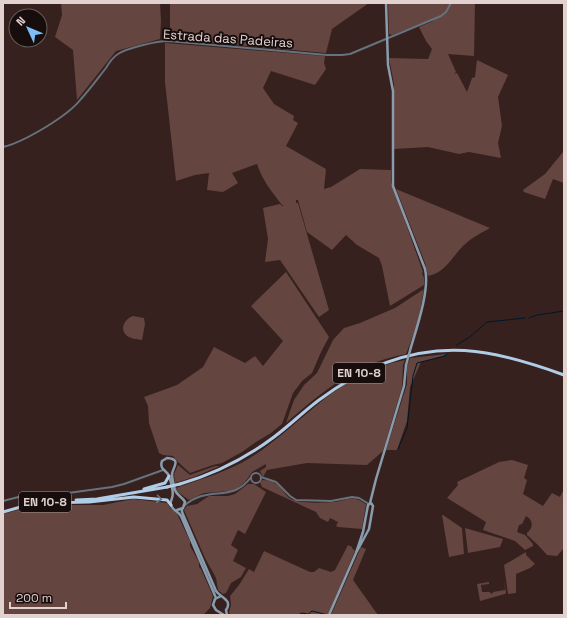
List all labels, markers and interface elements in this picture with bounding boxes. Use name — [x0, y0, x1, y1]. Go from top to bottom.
north arrow — [8, 8, 48, 48]
text: N — [13, 14, 28, 29]
street label: Estrada das Padeiras — [162, 25, 294, 52]
road number: EN 10-8 — [333, 363, 385, 383]
road number: EN 10-8 — [19, 492, 71, 512]
one-way arrow — [156, 494, 162, 503]
scale bar — [10, 584, 66, 610]
text: 200 m — [16, 590, 52, 606]

